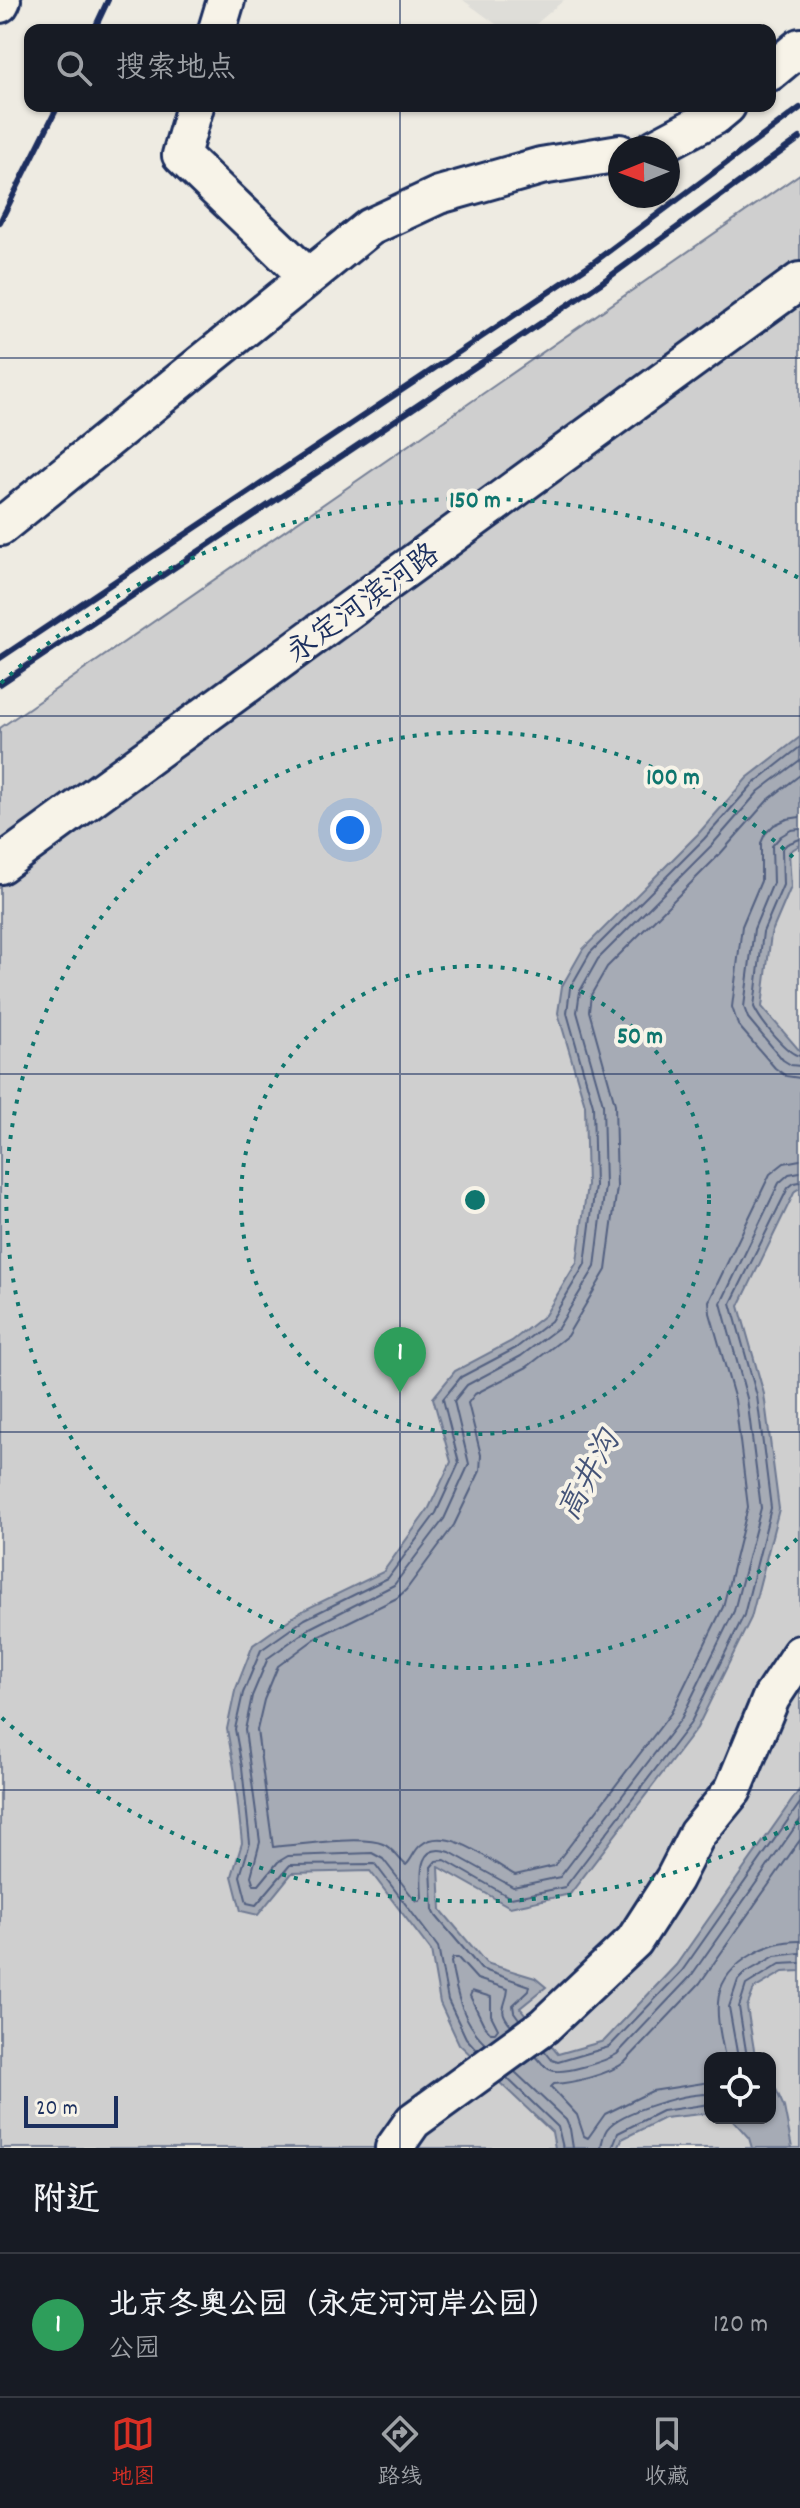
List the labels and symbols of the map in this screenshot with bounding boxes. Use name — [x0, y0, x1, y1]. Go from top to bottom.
north arrow — [608, 136, 680, 208]
text: 150 m — [449, 485, 501, 519]
street label: 永定河滨河路 — [279, 535, 450, 676]
text: 100 m — [646, 762, 700, 796]
your location — [330, 810, 370, 850]
text: 50 m — [617, 1021, 663, 1055]
centre of rings — [461, 1186, 489, 1214]
pin: 1 — [374, 1327, 426, 1393]
water label: 高井沟 — [549, 1422, 636, 1531]
scale bar — [24, 2092, 118, 2128]

